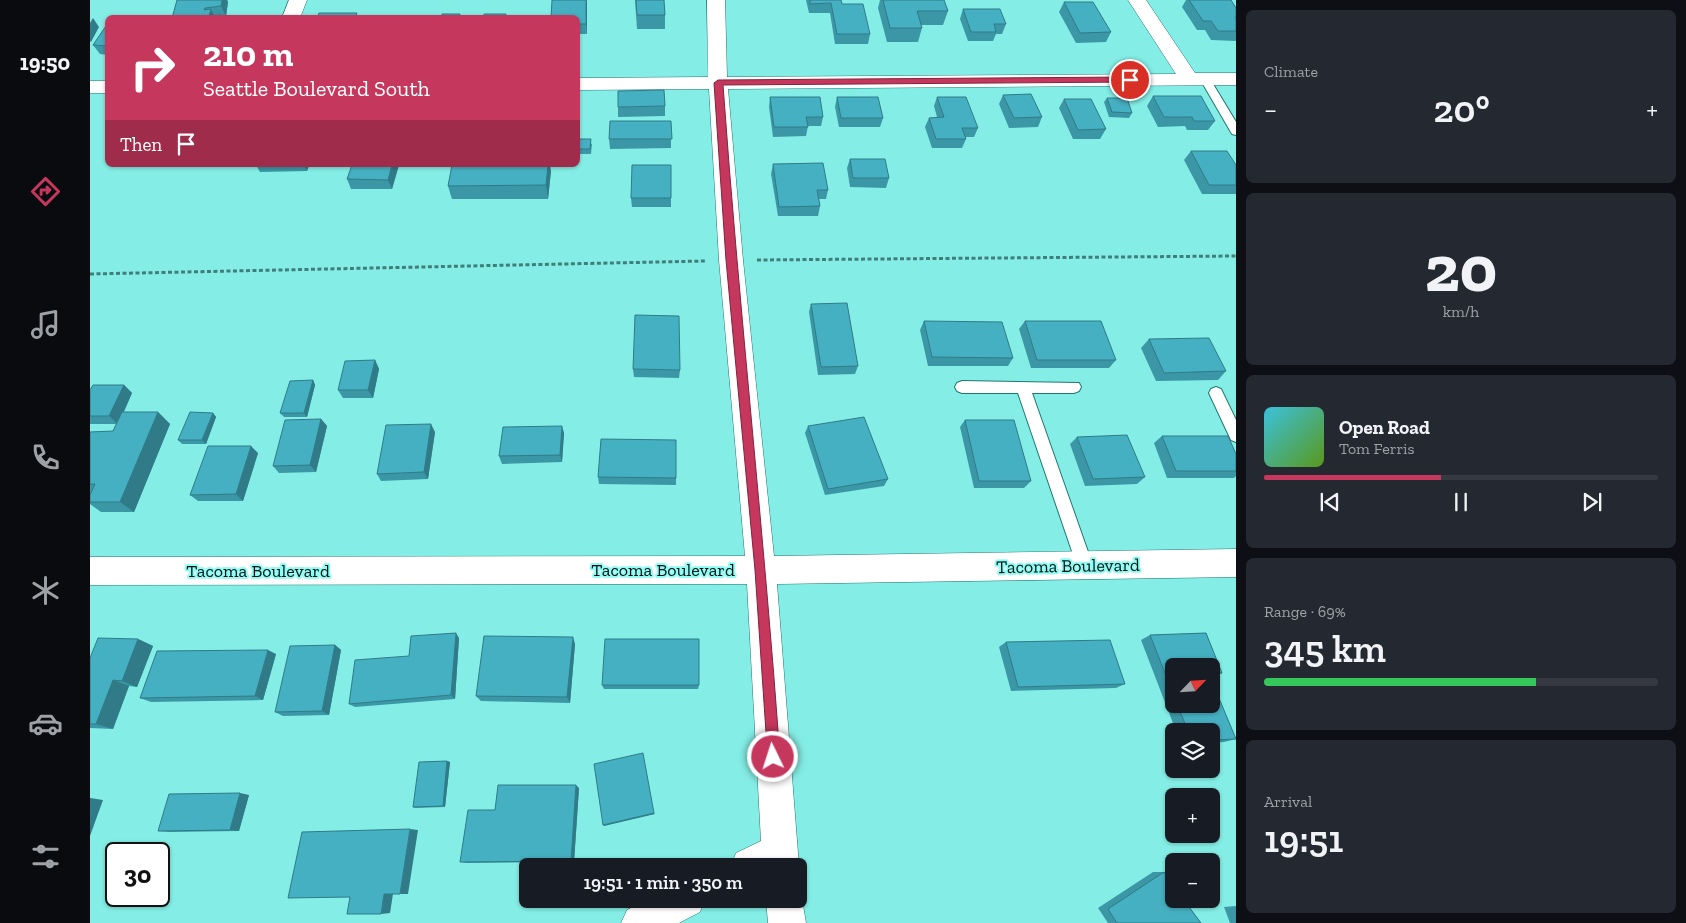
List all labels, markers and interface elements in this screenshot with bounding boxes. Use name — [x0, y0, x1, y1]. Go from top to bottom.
text: 210 m — [203, 33, 293, 75]
icon: right — [120, 35, 185, 100]
text: 19:50 — [20, 49, 70, 76]
pin — [1109, 59, 1151, 101]
text: Climate — [1264, 62, 1318, 81]
icon: arrive — [1116, 66, 1144, 94]
text: Seattle Boulevard South — [203, 75, 430, 102]
text: 20° — [1434, 86, 1490, 132]
text: − — [1264, 93, 1277, 126]
text: + — [1646, 93, 1658, 126]
icon: arrive — [172, 130, 200, 158]
text: Then — [120, 133, 162, 156]
icon: directions — [28, 174, 63, 209]
text: 20 — [1425, 230, 1497, 308]
text: km/h — [1443, 302, 1479, 321]
icon: music — [28, 307, 63, 342]
text: Open Road — [1339, 416, 1430, 439]
text: Tom Ferris — [1339, 439, 1415, 458]
icon: phone — [28, 440, 63, 475]
icon: previous — [1316, 488, 1344, 516]
icon: pause — [1447, 488, 1475, 516]
icon: next — [1578, 488, 1606, 516]
street label: Tacoma Boulevard — [996, 554, 1140, 578]
street label: Tacoma Boulevard — [591, 559, 735, 581]
street label: Tacoma Boulevard — [186, 560, 330, 582]
icon: climate — [28, 573, 63, 608]
text: Range · 69% — [1264, 602, 1346, 621]
text: 345 km — [1264, 626, 1386, 672]
north arrow — [1165, 658, 1220, 712]
map controls — [1165, 658, 1220, 908]
icon: car — [28, 706, 63, 741]
button: layers — [1165, 723, 1220, 778]
position arrow — [746, 730, 798, 782]
button: + — [1165, 788, 1220, 843]
text: Arrival — [1264, 792, 1312, 811]
text: 19:51 — [1264, 816, 1343, 862]
icon: filters — [28, 839, 63, 874]
speed limit sign: 30 — [105, 842, 170, 907]
button: − — [1165, 853, 1220, 908]
text: 19:51 · 1 min · 350 m — [583, 871, 743, 894]

